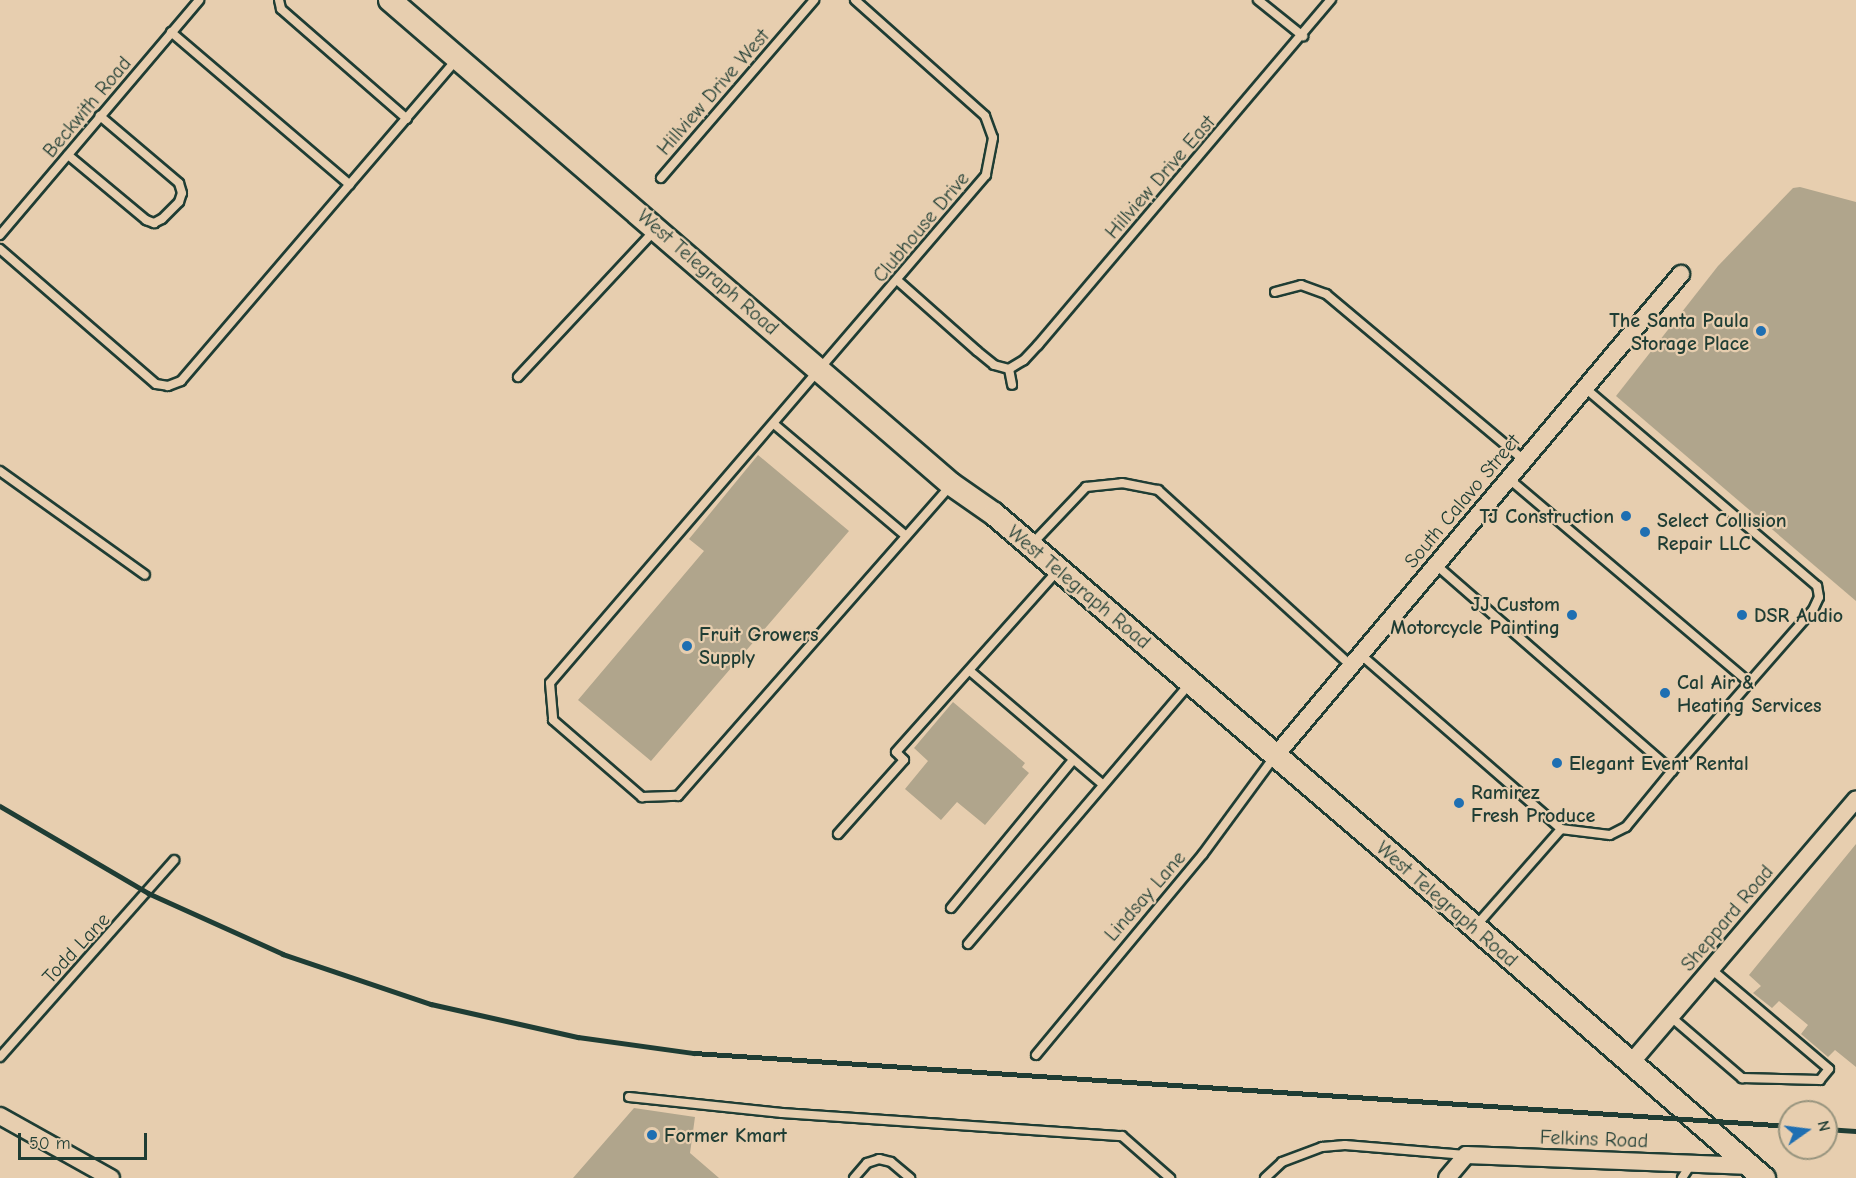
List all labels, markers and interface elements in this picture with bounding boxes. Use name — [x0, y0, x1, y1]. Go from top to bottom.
street label: Hillview Drive West — [652, 24, 774, 160]
street label: Beckwith Road — [38, 52, 136, 162]
street label: Hillview Drive East — [1100, 110, 1220, 244]
street label: Clubhouse Drive — [868, 167, 974, 287]
street label: West Telegraph Road — [632, 204, 784, 340]
place label: The Santa Paula Storage Place — [1609, 308, 1749, 355]
marker: The Santa Paula Storage Place — [1754, 324, 1768, 338]
street label: South Calavo Street — [1399, 429, 1525, 573]
place label: TJ Construction — [1479, 504, 1614, 528]
place label: Select Collision Repair LLC — [1657, 508, 1787, 555]
marker: TJ Construction — [1619, 509, 1633, 523]
street label: West Telegraph Road — [1002, 520, 1156, 654]
marker: Select Collision Repair LLC — [1638, 525, 1652, 539]
place label: JJ Custom Motorcycle Painting — [1390, 592, 1560, 639]
place label: DSR Audio — [1754, 603, 1843, 627]
marker: JJ Custom Motorcycle Painting — [1565, 608, 1579, 622]
marker: DSR Audio — [1735, 608, 1749, 622]
place label: Fruit Growers Supply — [699, 622, 819, 669]
marker: Fruit Growers Supply — [680, 639, 694, 653]
place label: Cal Air & Heating Services — [1677, 670, 1821, 717]
marker: Cal Air & Heating Services — [1658, 686, 1672, 700]
place label: Elegant Event Rental — [1569, 751, 1749, 775]
marker: Elegant Event Rental — [1550, 756, 1564, 770]
place label: Ramirez Fresh Produce — [1471, 780, 1595, 827]
marker: Ramirez Fresh Produce — [1452, 796, 1466, 810]
street label: West Telegraph Road — [1371, 836, 1523, 972]
street label: Lindsay Lane — [1099, 846, 1191, 946]
street label: Sheppard Road — [1676, 860, 1778, 976]
street label: Todd Lane — [37, 908, 115, 988]
north arrow — [1778, 1100, 1838, 1160]
text: N — [1814, 1119, 1834, 1133]
scale bar — [21, 1121, 150, 1159]
place label: Former Kmart — [664, 1123, 787, 1147]
street label: Felkins Road — [1539, 1125, 1649, 1153]
marker: Former Kmart — [645, 1128, 659, 1142]
text: 50 m — [29, 1133, 71, 1154]

